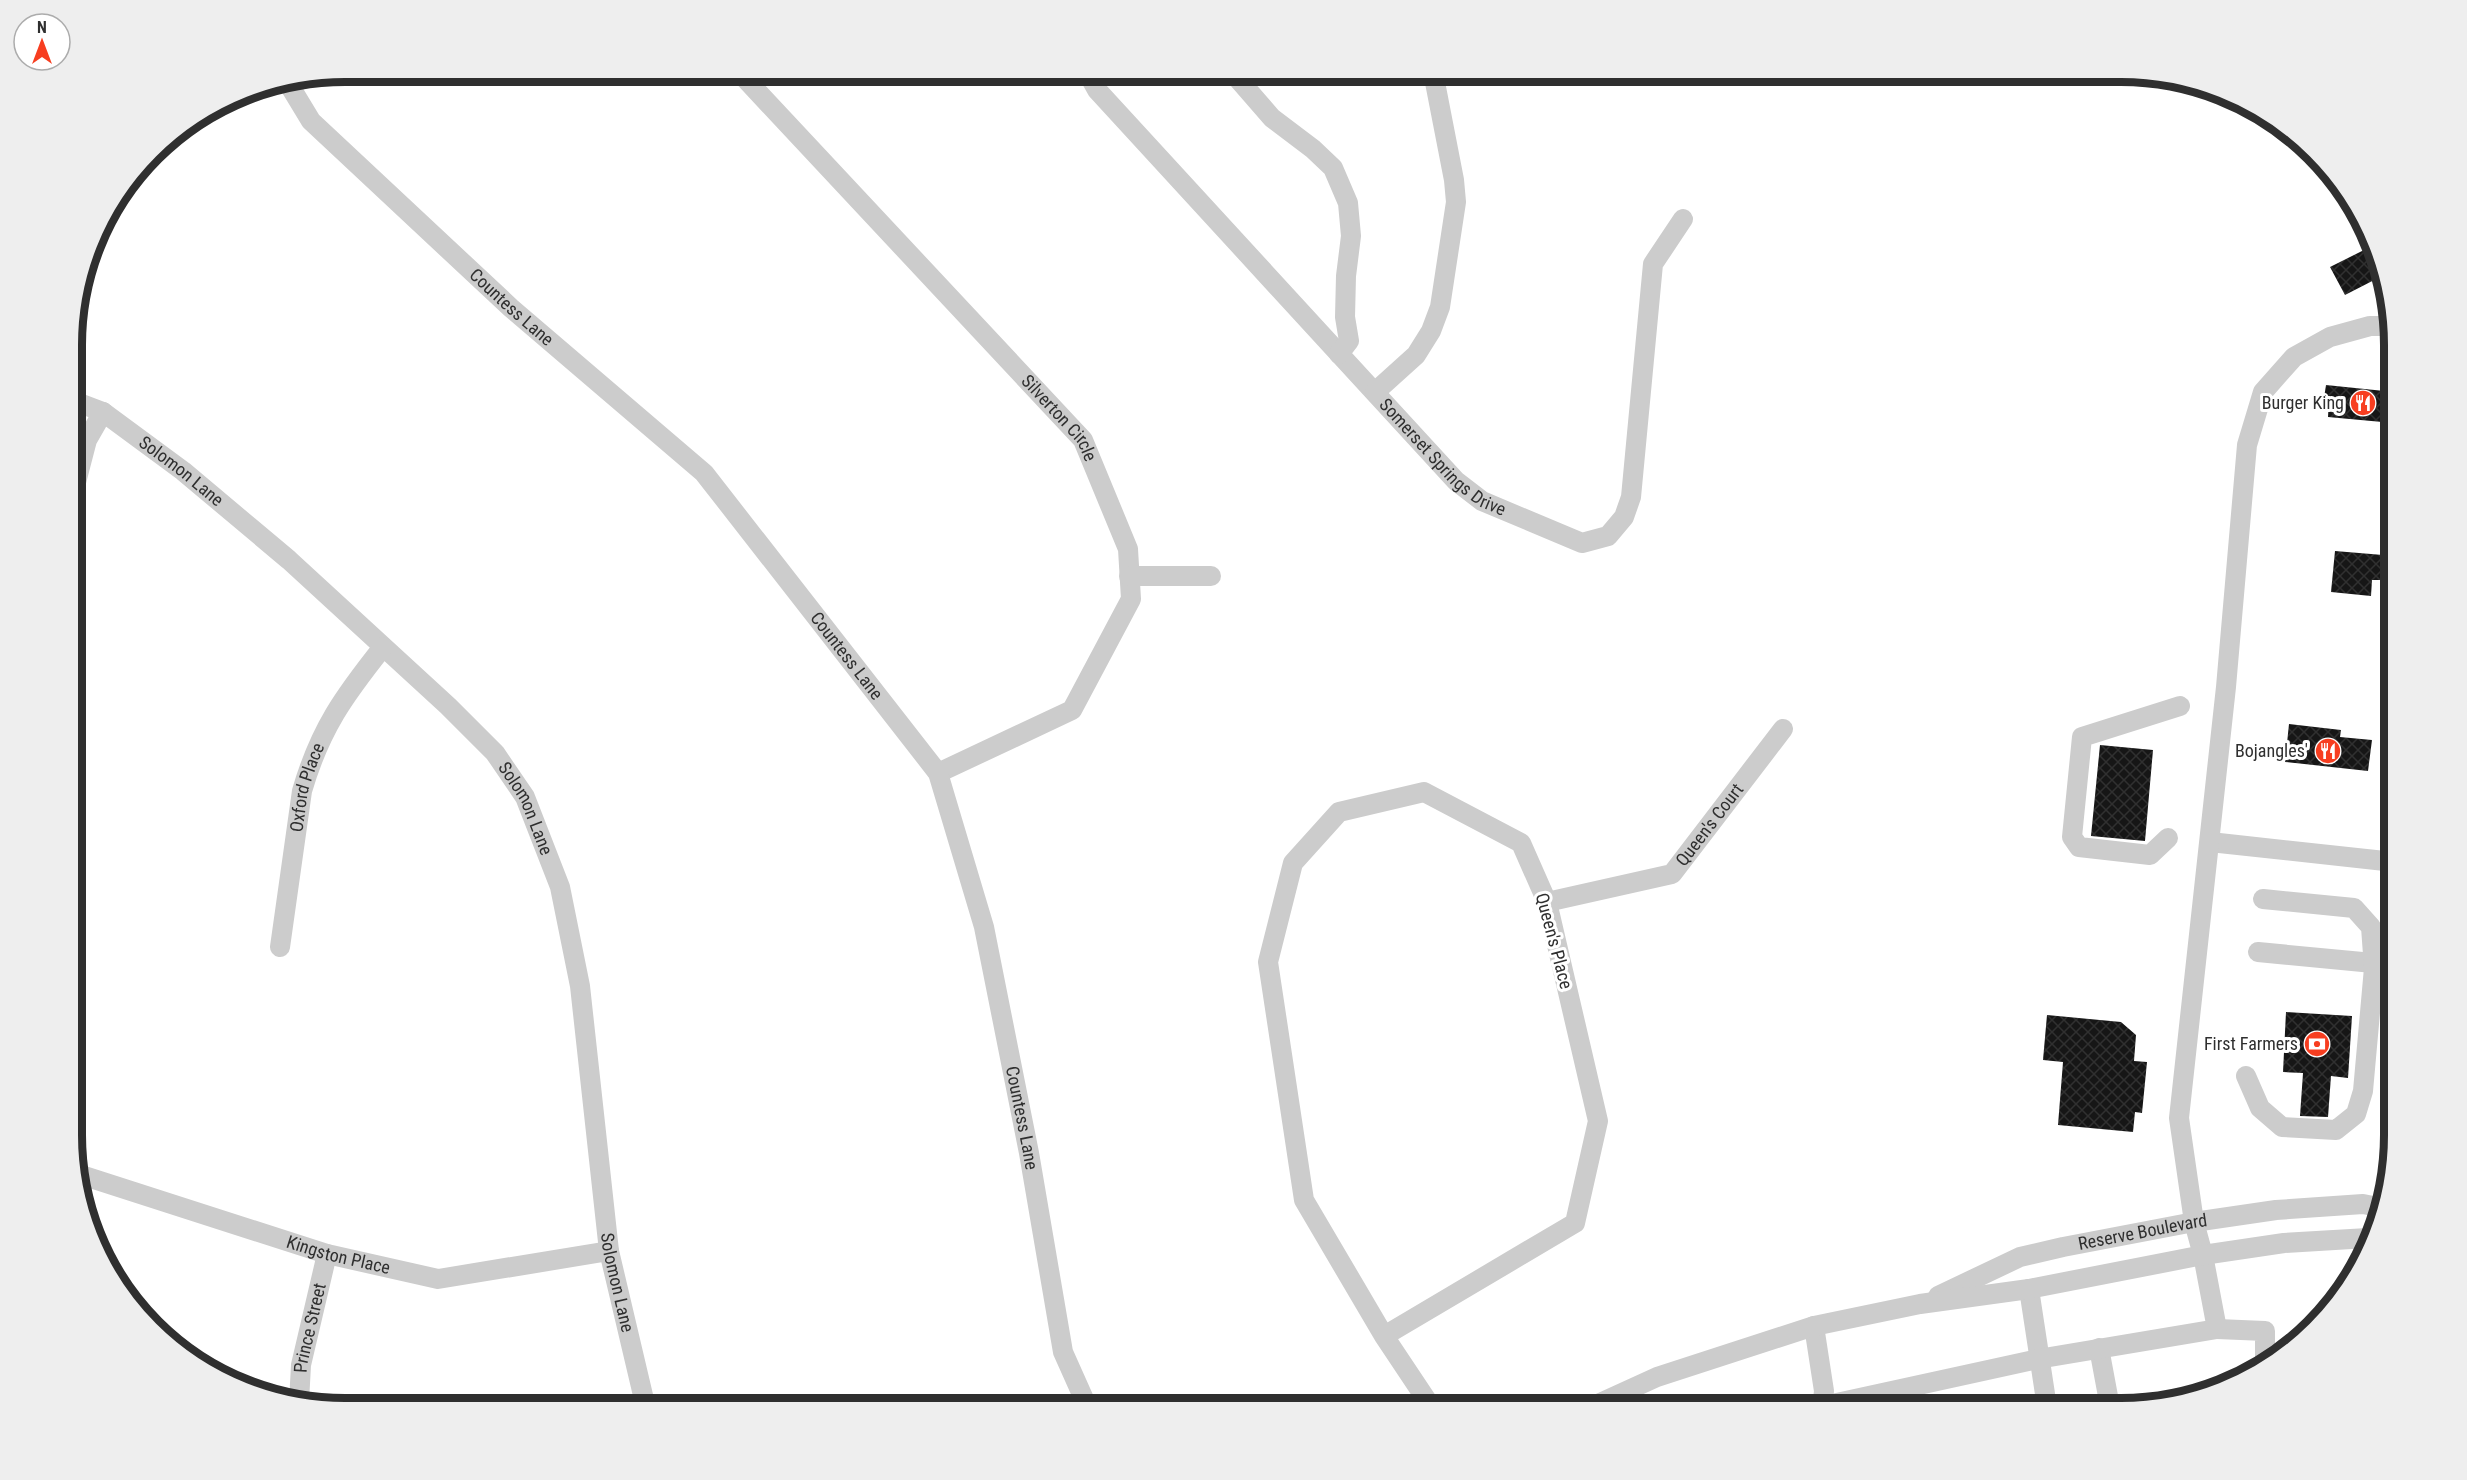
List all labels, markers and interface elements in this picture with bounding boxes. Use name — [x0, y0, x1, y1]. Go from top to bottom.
north arrow — [12, 12, 72, 72]
text: N — [37, 18, 47, 37]
street label: Countess Lane — [466, 264, 558, 350]
street label: Silverton Circle — [1017, 370, 1102, 464]
restaurant icon: Burger King — [2348, 388, 2378, 418]
place label: Burger King — [2262, 392, 2344, 413]
street label: Somerset Springs Drive — [1375, 394, 1509, 520]
street label: Solomon Lane — [135, 431, 228, 510]
street label: Countess Lane — [806, 608, 888, 704]
restaurant icon: Bojangles' — [2313, 736, 2343, 766]
street label: Oxford Place — [285, 739, 328, 833]
place label: Bojangles' — [2235, 740, 2308, 761]
street label: Solomon Lane — [494, 758, 557, 858]
street label: Queen's Court — [1671, 779, 1747, 870]
street label: Queen's Place — [1532, 891, 1577, 991]
bank icon: First Farmers — [2302, 1029, 2332, 1059]
place label: First Farmers — [2204, 1033, 2298, 1054]
street label: Countess Lane — [1002, 1064, 1043, 1171]
street label: Reserve Boulevard — [2076, 1209, 2208, 1254]
street label: Kingston Place — [284, 1231, 392, 1278]
street label: Solomon Lane — [597, 1232, 639, 1334]
street label: Prince Street — [290, 1281, 330, 1373]

